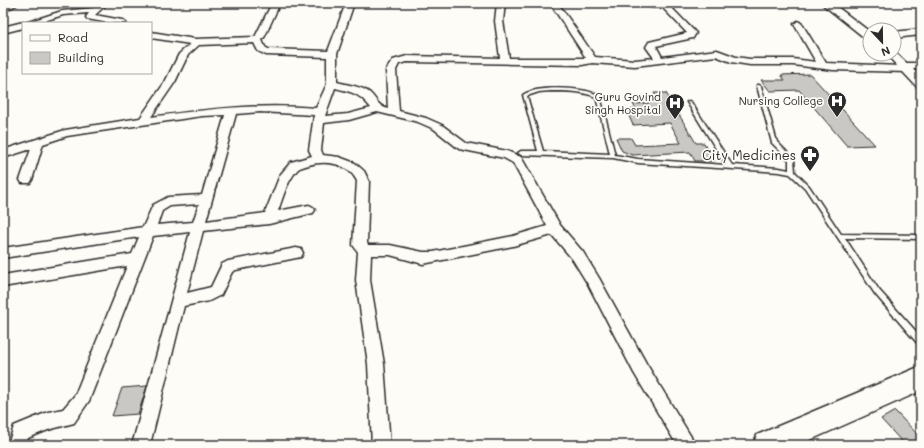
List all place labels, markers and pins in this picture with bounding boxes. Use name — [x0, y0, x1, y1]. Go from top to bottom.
place label: Guru Govind Singh Hospital — [585, 89, 661, 117]
hospital icon: Nursing College — [826, 90, 848, 118]
hospital icon: Guru Govind Singh Hospital — [664, 92, 686, 120]
place label: Nursing College — [739, 93, 823, 108]
pharmacy icon: City Medicines — [799, 144, 821, 172]
place label: City Medicines — [702, 146, 796, 163]

